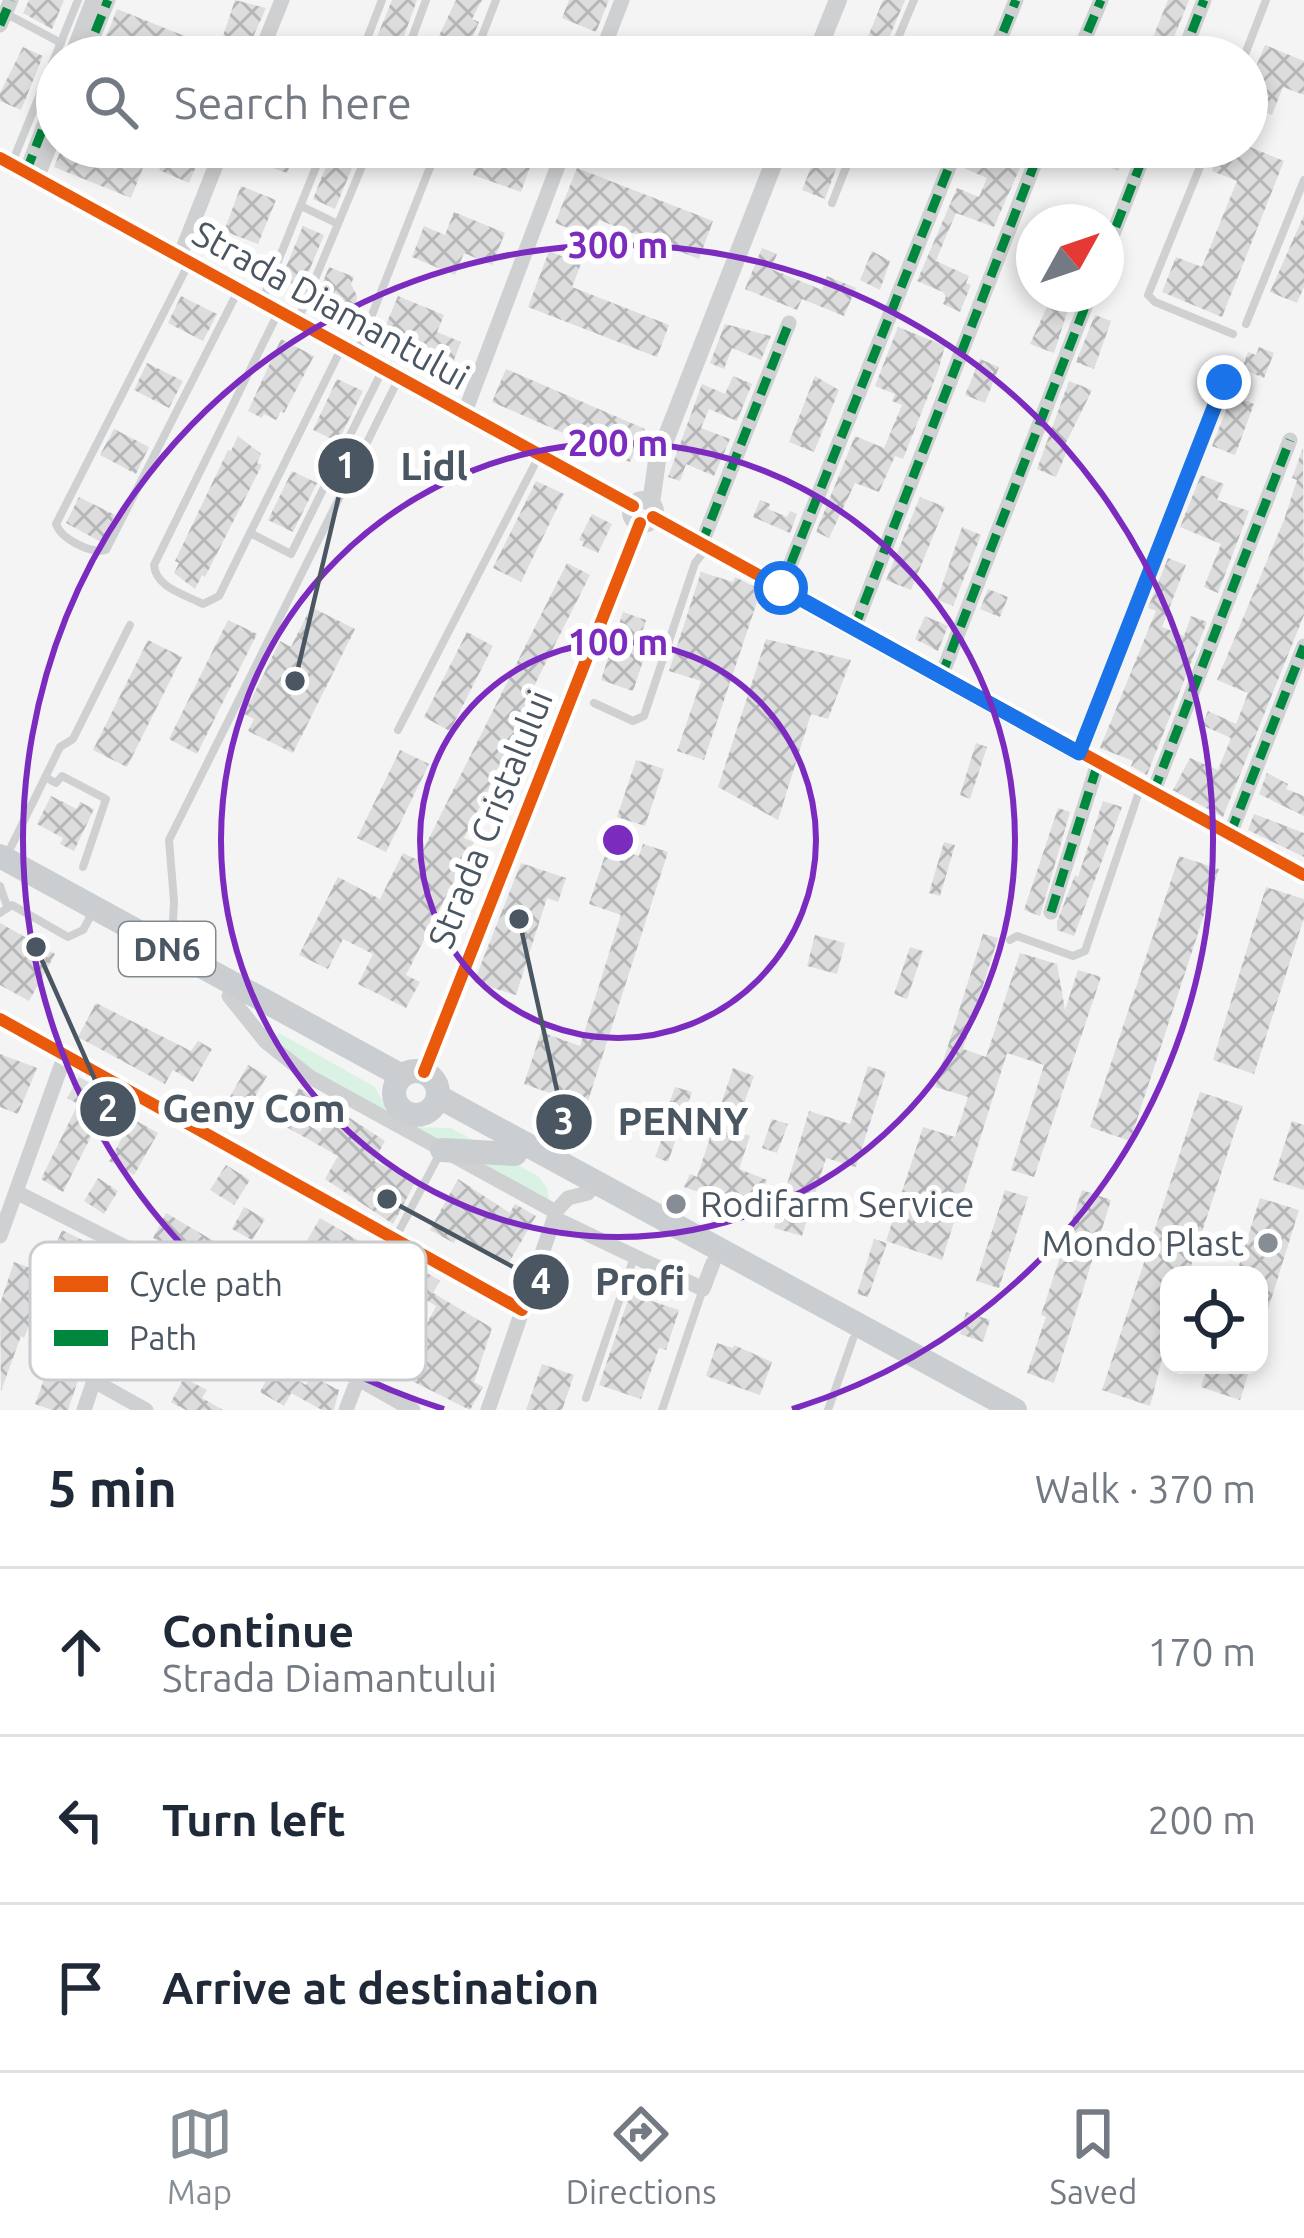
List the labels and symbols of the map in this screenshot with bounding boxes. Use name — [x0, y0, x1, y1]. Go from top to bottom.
north arrow — [1016, 204, 1124, 312]
street label: Strada Diamantului — [186, 212, 476, 397]
text: 300 m — [568, 224, 668, 265]
route end — [1197, 355, 1251, 409]
text: 200 m — [568, 422, 668, 463]
callout: Lidl — [316, 428, 492, 503]
text: 1 — [336, 444, 356, 485]
text: Lidl — [400, 444, 468, 487]
route start — [754, 561, 808, 615]
text: 100 m — [568, 621, 668, 662]
street label: Strada Cristalului — [419, 684, 560, 954]
centre of rings — [597, 819, 639, 861]
road number: DN6 — [119, 922, 215, 976]
callout: Geny Com — [78, 1071, 369, 1146]
callout: PENNY — [534, 1084, 773, 1159]
text: Geny Com — [162, 1086, 346, 1129]
text: 2 — [98, 1087, 118, 1128]
text: PENNY — [617, 1099, 749, 1142]
text: 3 — [554, 1100, 574, 1141]
place label: Rodifarm Service — [700, 1183, 974, 1224]
marker: Rodifarm Service — [663, 1191, 689, 1217]
place label: Mondo Plast — [1041, 1222, 1244, 1263]
marker: Mondo Plast — [1255, 1230, 1281, 1256]
legend — [30, 1242, 426, 1380]
callout: Profi — [511, 1244, 709, 1319]
text: Profi — [595, 1259, 685, 1302]
text: 4 — [531, 1260, 551, 1301]
text: Cycle path — [129, 1265, 283, 1302]
text: Path — [129, 1319, 197, 1356]

